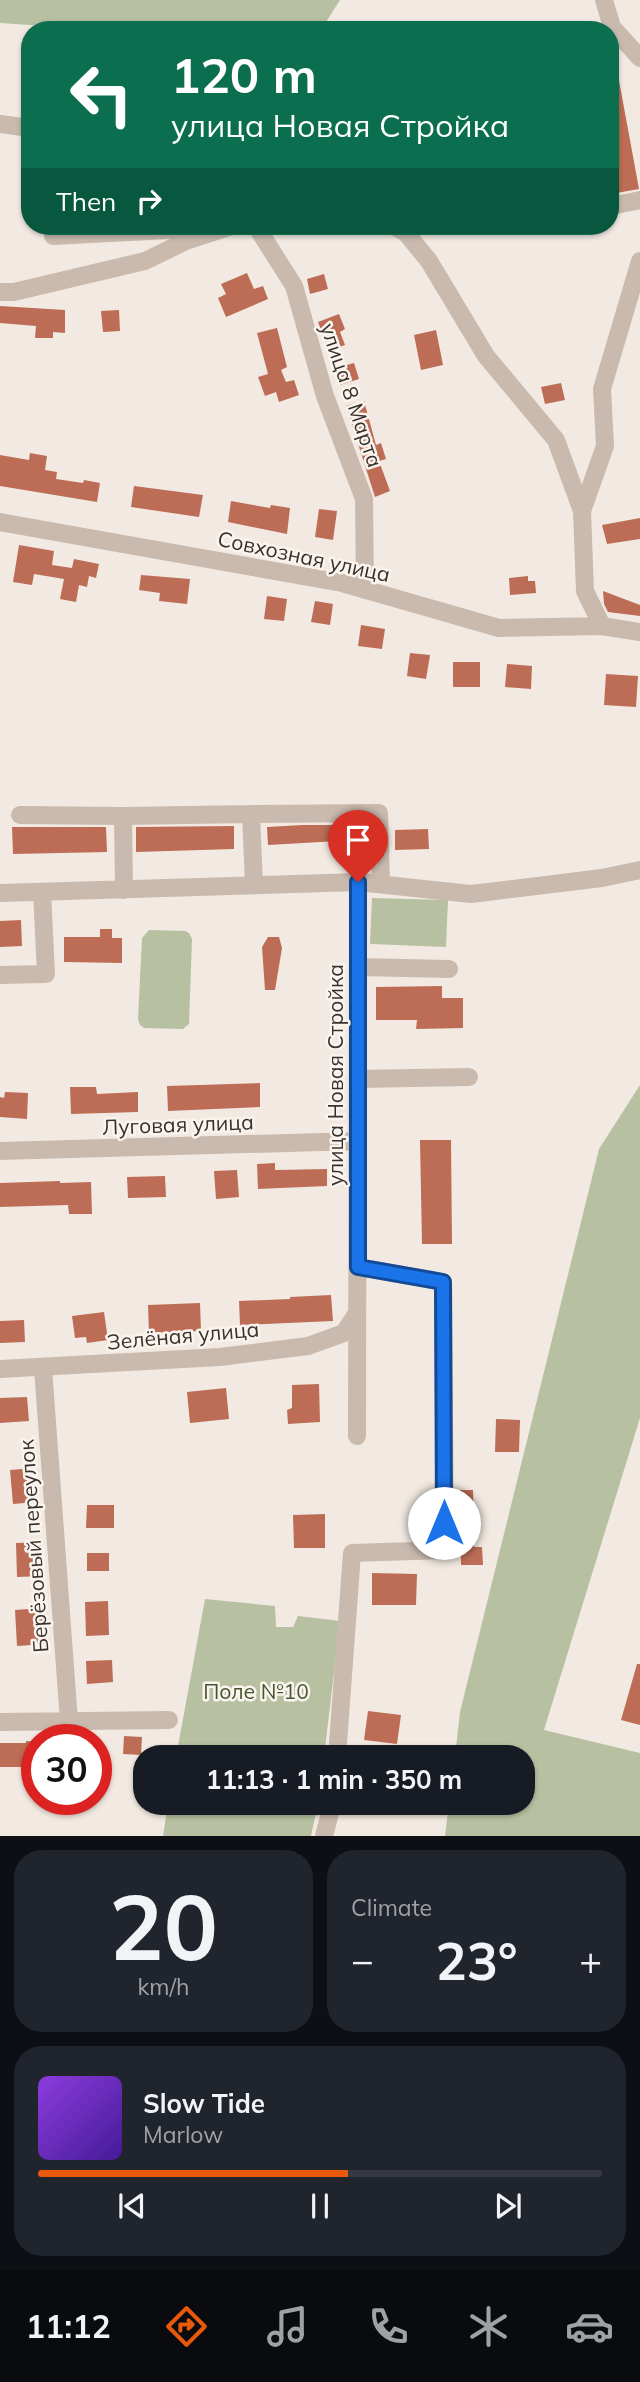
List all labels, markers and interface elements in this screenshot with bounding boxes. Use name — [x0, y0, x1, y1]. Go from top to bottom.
text: 120 m — [171, 44, 317, 105]
icon: left — [56, 49, 147, 140]
text: улица Новая Стройка — [171, 105, 509, 145]
icon: right — [130, 182, 168, 220]
text: Then — [56, 185, 116, 218]
street label: улица 8 Марта — [315, 319, 389, 471]
street label: Совхозная улица — [215, 525, 393, 587]
pin — [328, 810, 388, 882]
icon: arrive — [339, 821, 377, 859]
street label: улица Новая Стройка — [322, 964, 348, 1186]
street label: Луговая улица — [102, 1108, 254, 1140]
street label: Зелёная улица — [106, 1315, 260, 1355]
street label: Берёзовый переулок — [13, 1438, 53, 1653]
position arrow — [407, 1486, 481, 1560]
park label: Поле №10 — [203, 1678, 309, 1704]
speed limit sign: 30 — [21, 1724, 112, 1815]
text: 11:13 · 1 min · 350 m — [206, 1763, 462, 1796]
text: 20 — [109, 1869, 218, 1983]
text: Climate — [351, 1893, 432, 1922]
text: 23° — [435, 1928, 518, 1993]
text: − — [351, 1936, 374, 1984]
text: + — [579, 1936, 602, 1984]
text: km/h — [137, 1972, 190, 2001]
text: Slow Tide — [143, 2087, 265, 2120]
text: Marlow — [143, 2120, 223, 2149]
icon: previous — [113, 2187, 151, 2225]
icon: pause — [301, 2187, 339, 2225]
icon: next — [489, 2187, 527, 2225]
icon: directions — [162, 2302, 211, 2351]
icon: music — [263, 2302, 312, 2351]
icon: phone — [364, 2302, 413, 2351]
icon: climate — [464, 2302, 513, 2351]
icon: car — [565, 2302, 614, 2351]
text: 11:12 — [26, 2306, 111, 2346]

